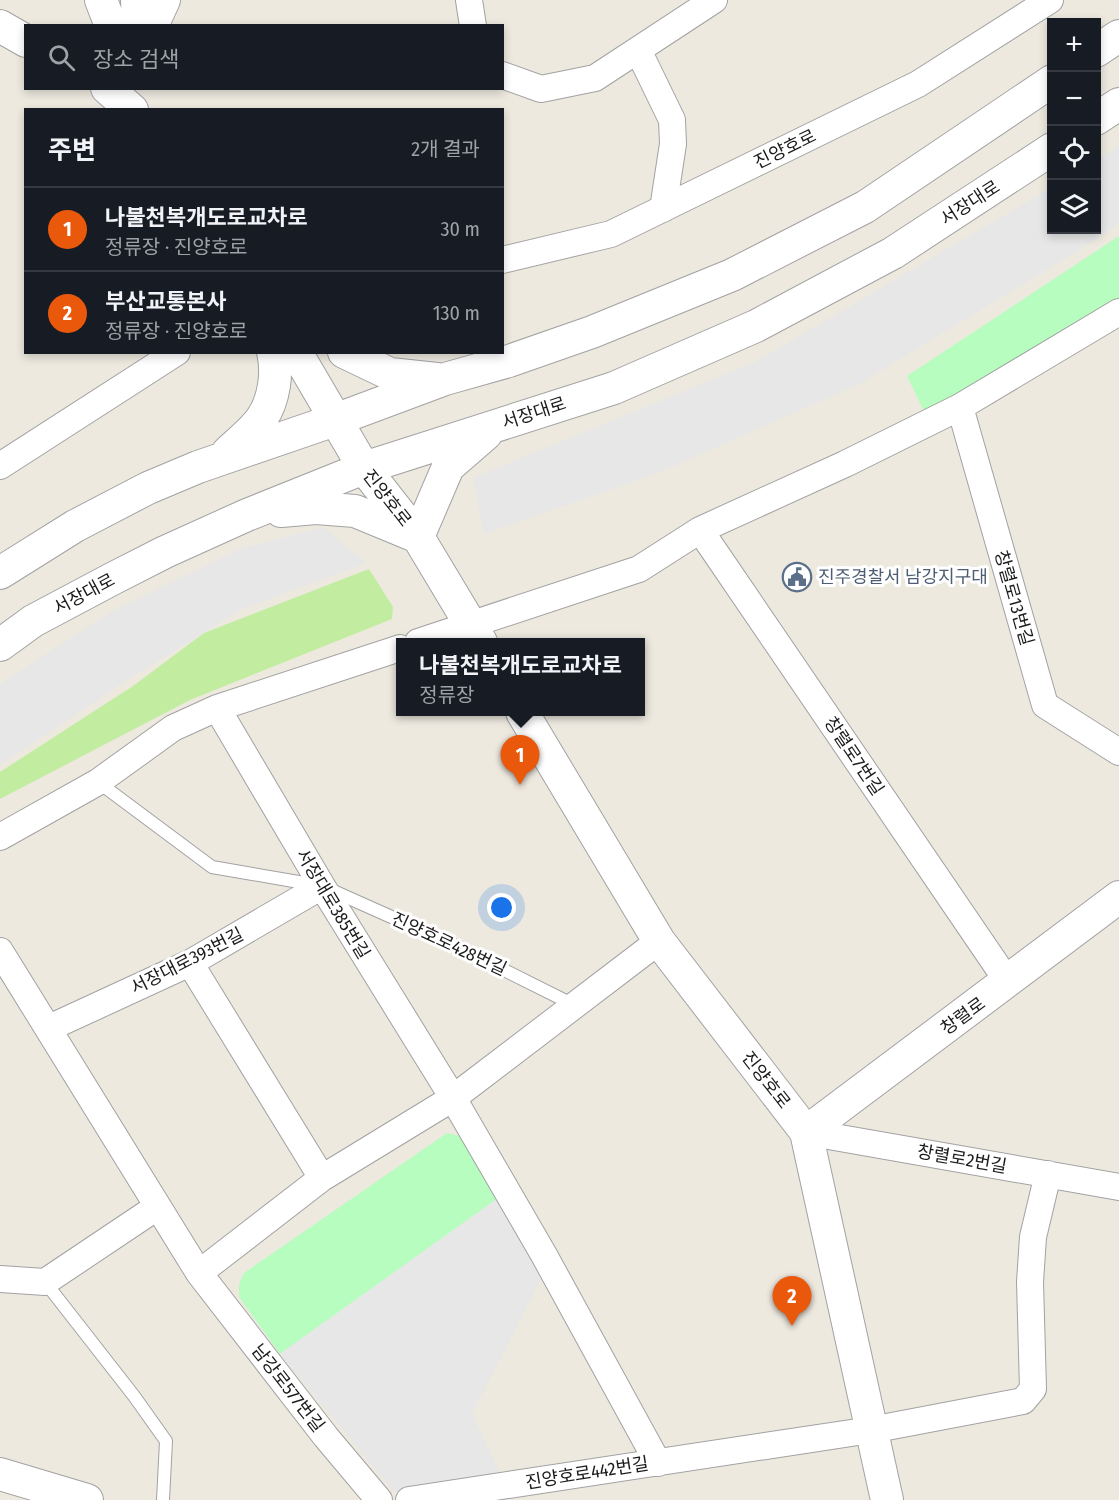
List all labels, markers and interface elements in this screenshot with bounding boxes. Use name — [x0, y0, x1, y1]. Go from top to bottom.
map controls — [1047, 18, 1101, 234]
button: + — [1047, 18, 1101, 72]
search box — [24, 24, 504, 90]
icon: search — [45, 41, 78, 74]
text: 장소 검색 — [93, 46, 179, 73]
button: − — [1047, 72, 1101, 126]
street label: 진양호로 — [750, 125, 820, 173]
button: locate — [1047, 126, 1101, 180]
text: 주변 — [48, 135, 96, 166]
text: 2개 결과 — [411, 137, 480, 161]
street label: 서장대로 — [936, 176, 1004, 230]
button: layers — [1047, 180, 1101, 234]
text: 나불천복개도로교차로 — [105, 204, 307, 231]
text: 1 — [63, 217, 72, 241]
text: 30 m — [440, 217, 480, 241]
text: 정류장 · 진양호로 — [105, 235, 247, 259]
text: 부산교통본사 — [105, 288, 226, 315]
text: 2 — [63, 301, 72, 325]
text: 130 m — [433, 301, 480, 325]
text: 정류장 · 진양호로 — [105, 319, 247, 343]
street label: 서장대로 — [499, 392, 569, 434]
street label: 진양호로 — [358, 465, 416, 531]
street label: 창렬로13번길 — [990, 548, 1038, 648]
public building icon: 진주경찰서 남강지구대 — [781, 561, 813, 593]
place label: 진주경찰서 남강지구대 — [818, 566, 988, 588]
street label: 서장대로 — [50, 569, 118, 619]
popup — [396, 638, 645, 716]
text: 나불천복개도로교차로 — [419, 652, 622, 679]
text: 정류장 — [419, 683, 475, 707]
street label: 창렬로7번길 — [820, 713, 888, 799]
pin: 1 — [500, 736, 540, 785]
street label: 서장대로385번길 — [291, 845, 375, 963]
your location — [487, 893, 516, 922]
street label: 진양호로428번길 — [388, 908, 510, 980]
street label: 서장대로393번길 — [127, 923, 247, 999]
street label: 창렬로 — [936, 992, 990, 1040]
street label: 진양호로 — [737, 1047, 795, 1113]
street label: 창렬로2번길 — [915, 1140, 1009, 1178]
pin: 2 — [772, 1276, 812, 1326]
street label: 남강로577번길 — [247, 1340, 329, 1436]
street label: 진양호로442번길 — [524, 1452, 650, 1494]

